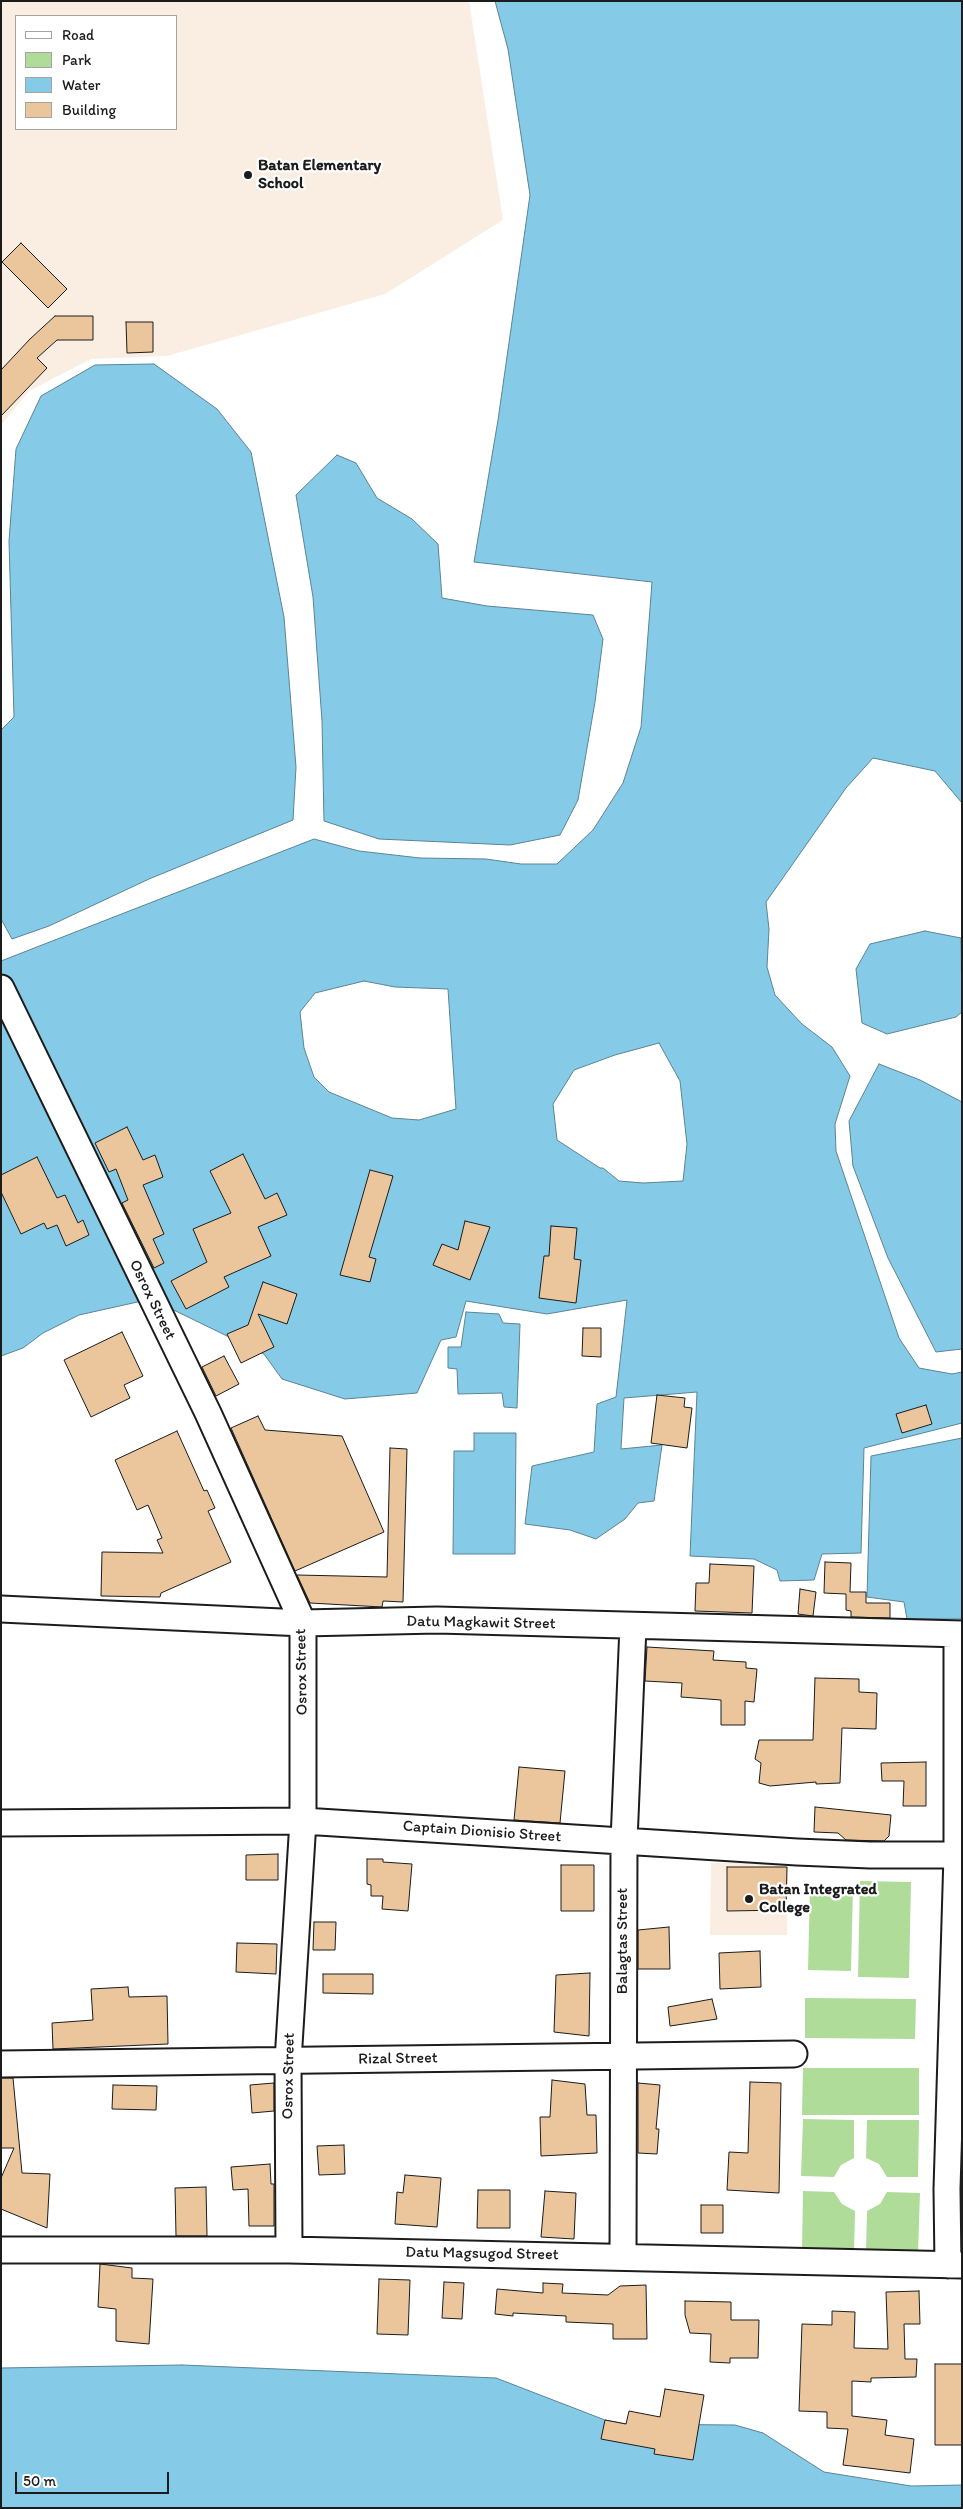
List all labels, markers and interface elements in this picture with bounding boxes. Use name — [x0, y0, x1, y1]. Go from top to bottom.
legend — [15, 15, 178, 130]
text: Road — [62, 26, 94, 44]
text: Park — [62, 51, 92, 69]
text: Water — [62, 76, 100, 94]
text: Building — [62, 101, 116, 119]
place label: Batan Elementary School — [258, 156, 381, 194]
marker: Batan Elementary School — [242, 169, 254, 181]
street label: Osrox Street — [124, 1257, 180, 1343]
street label: Datu Magkawit Street — [406, 1612, 556, 1634]
street label: Osrox Street — [292, 1628, 312, 1716]
street label: Captain Dionisio Street — [402, 1817, 562, 1847]
place label: Batan Integrated College — [759, 1880, 877, 1918]
street label: Balagtas Street — [613, 1888, 633, 1994]
marker: Batan Integrated College — [743, 1893, 755, 1905]
street label: Osrox Street — [279, 2032, 299, 2120]
street label: Rizal Street — [358, 2049, 438, 2069]
street label: Datu Magsugod Street — [405, 2243, 559, 2265]
scale bar — [18, 2462, 171, 2494]
text: 50 m — [23, 2472, 56, 2490]

